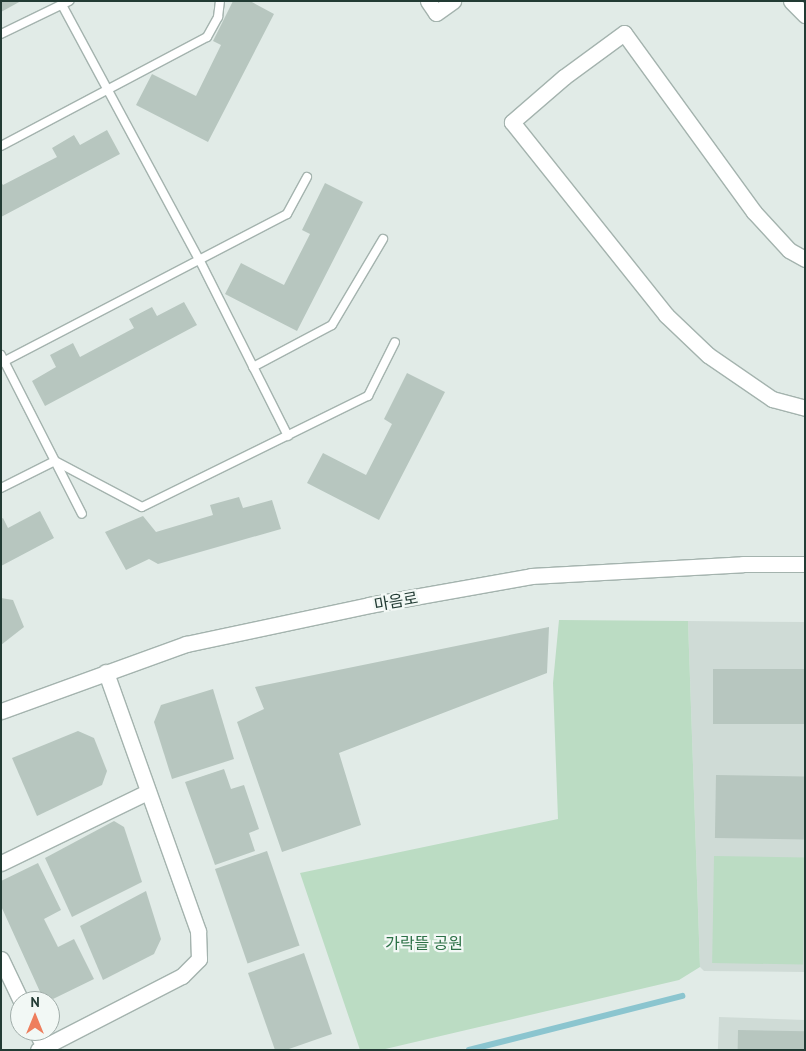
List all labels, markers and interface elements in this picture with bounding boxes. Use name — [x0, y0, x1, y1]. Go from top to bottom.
street label: 마음로 — [373, 588, 419, 614]
park label: 가락뜰 공원 — [385, 933, 463, 953]
north arrow — [10, 991, 60, 1041]
text: N — [30, 993, 40, 1011]

